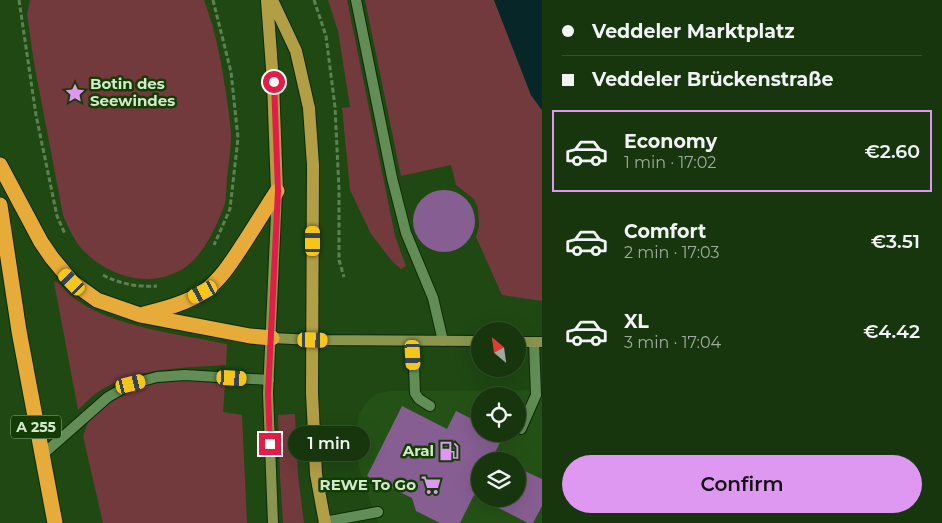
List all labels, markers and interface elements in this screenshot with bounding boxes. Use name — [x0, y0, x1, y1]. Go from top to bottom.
text: Veddeler Marktplatz — [592, 20, 795, 43]
text: Veddeler Brückenstraße — [592, 68, 833, 91]
route start — [263, 71, 285, 93]
place label: Botin des Seewindes — [90, 74, 175, 110]
place icon: Botin des Seewindes — [64, 82, 86, 104]
icon: car — [564, 129, 609, 174]
text: Economy — [624, 130, 717, 153]
text: €2.60 — [864, 140, 920, 163]
text: 1 min · 17:02 — [624, 153, 716, 172]
icon: car — [564, 219, 609, 264]
text: Comfort — [624, 220, 706, 243]
car — [305, 226, 320, 256]
text: €3.51 — [871, 230, 920, 253]
text: 2 min · 17:03 — [624, 243, 720, 262]
car — [56, 266, 87, 298]
car — [186, 279, 219, 305]
icon: car — [564, 309, 609, 354]
text: XL — [624, 310, 649, 333]
text: €4.42 — [863, 320, 920, 343]
north arrow — [471, 322, 526, 378]
map controls — [471, 322, 526, 507]
car — [297, 332, 328, 348]
text: 3 min · 17:04 — [624, 333, 721, 352]
car — [404, 340, 421, 370]
car — [216, 370, 247, 386]
car — [114, 373, 147, 395]
button: locate — [471, 387, 526, 442]
road number: A 255 — [11, 416, 61, 438]
callout: 1 min — [288, 426, 370, 462]
route end — [259, 433, 281, 455]
text: 1 min — [308, 434, 350, 453]
fuel station icon: Aral — [438, 440, 460, 462]
place label: Aral — [402, 441, 434, 460]
button: layers — [471, 452, 526, 507]
button: Confirm — [562, 455, 922, 513]
supermarket icon: REWE To Go — [420, 474, 442, 496]
place label: REWE To Go — [320, 475, 416, 494]

